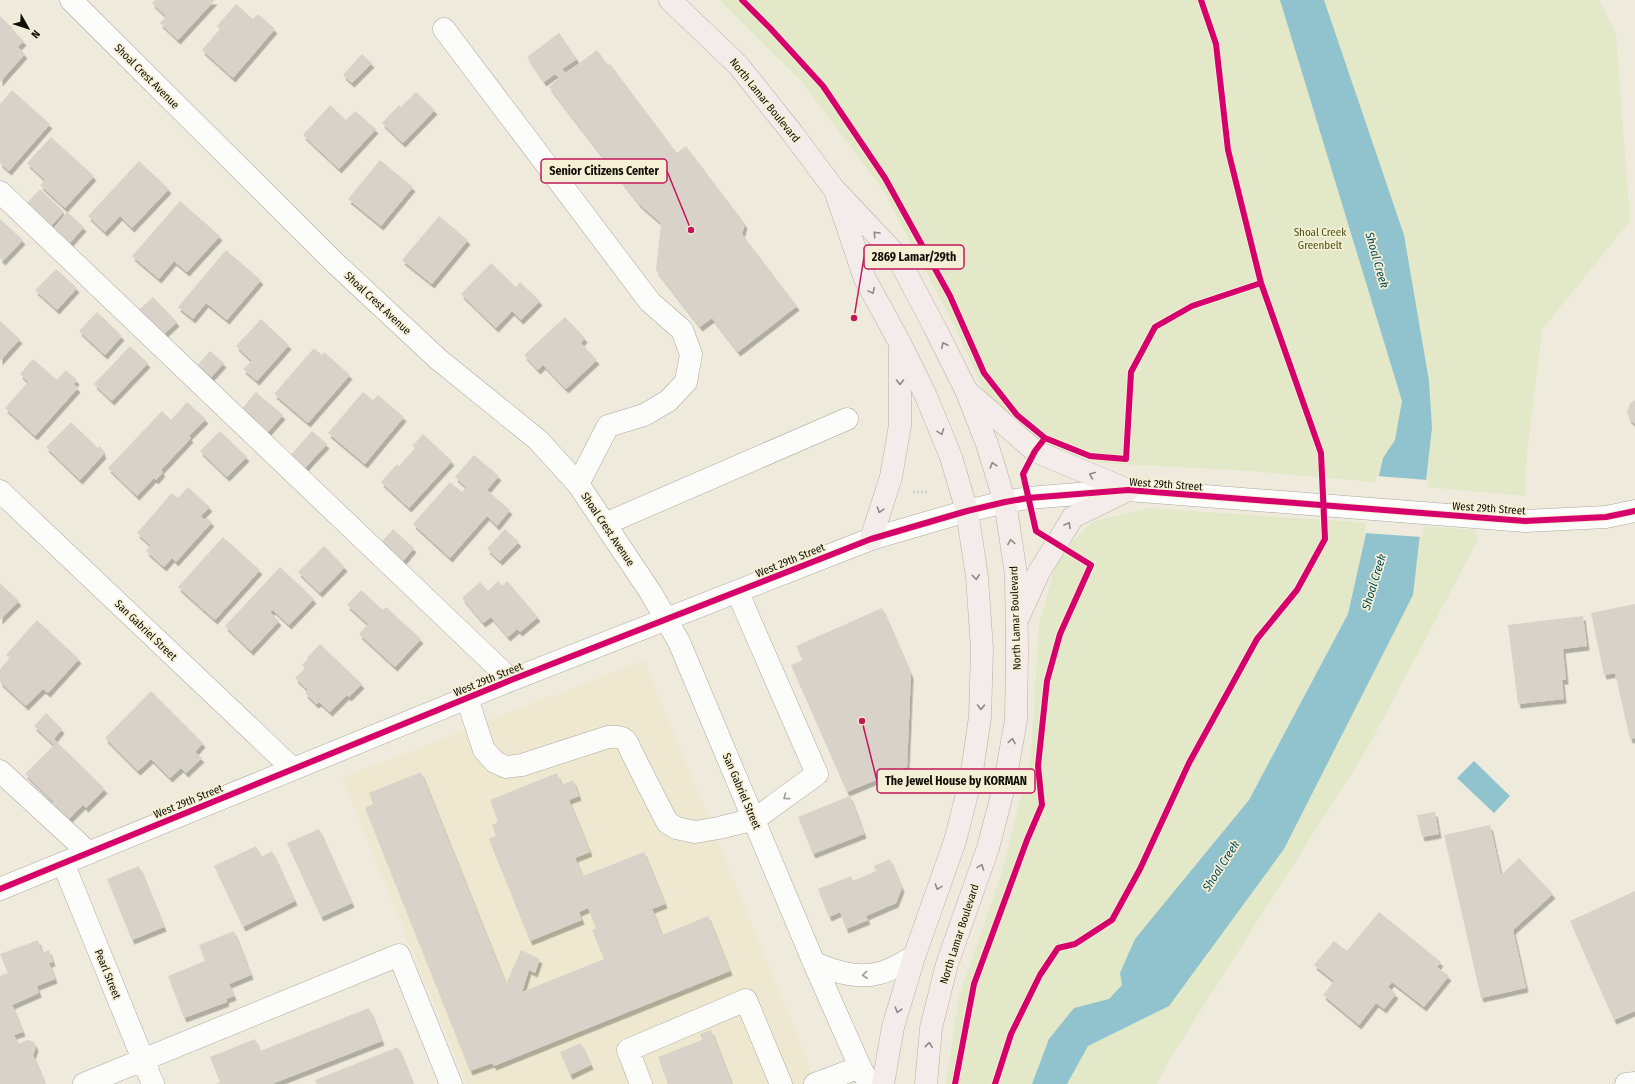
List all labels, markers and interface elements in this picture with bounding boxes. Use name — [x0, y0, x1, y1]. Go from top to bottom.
north arrow — [8, 8, 48, 48]
text: N — [28, 27, 43, 41]
street label: Shoal Crest Avenue — [112, 41, 182, 111]
street label: North Lamar Boulevard — [727, 56, 802, 145]
callout: Senior Citizens Center — [541, 159, 667, 183]
text: Senior Citizens Center — [549, 164, 659, 178]
park label: Shoal Creek Greenbelt — [1294, 226, 1347, 252]
water label: Shoal Creek — [1362, 229, 1392, 290]
one-way arrow — [874, 231, 881, 239]
callout: 2869 Lamar/29th — [864, 245, 964, 269]
text: 2869 Lamar/29th — [871, 250, 956, 264]
street label: Shoal Crest Avenue — [342, 269, 414, 337]
one-way arrow — [867, 287, 875, 295]
one-way arrow — [941, 341, 949, 349]
one-way arrow — [896, 379, 904, 385]
one-way arrow — [936, 429, 944, 436]
one-way arrow — [989, 461, 998, 468]
one-way arrow — [1089, 472, 1097, 480]
street label: West 29th Street — [1129, 475, 1204, 494]
street label: Shoal Crest Avenue — [578, 490, 637, 569]
street label: West 29th Street — [1452, 499, 1527, 518]
one-way arrow — [876, 506, 885, 513]
one-way arrow — [1063, 522, 1070, 529]
one-way arrow — [1007, 539, 1016, 545]
street label: West 29th Street — [754, 541, 827, 580]
water label: Shoal Creek — [1359, 552, 1389, 613]
street label: North Lamar Boulevard — [1007, 566, 1024, 670]
one-way arrow — [971, 574, 980, 580]
street label: San Gabriel Street — [112, 597, 180, 664]
street label: West 29th Street — [452, 660, 525, 699]
one-way arrow — [976, 704, 985, 710]
one-way arrow — [1008, 738, 1016, 744]
street label: San Gabriel Street — [720, 751, 764, 832]
callout: The Jewel House by KORMAN — [877, 769, 1035, 793]
text: The Jewel House by KORMAN — [885, 774, 1027, 788]
street label: West 29th Street — [152, 782, 225, 821]
one-way arrow — [783, 792, 790, 799]
water label: Shoal Creek — [1199, 838, 1243, 895]
one-way arrow — [977, 864, 985, 871]
street label: North Lamar Boulevard — [937, 883, 982, 986]
one-way arrow — [935, 884, 943, 891]
street label: Pearl Street — [92, 947, 124, 1001]
one-way arrow — [861, 970, 868, 979]
one-way arrow — [894, 1007, 903, 1014]
one-way arrow — [925, 1042, 934, 1048]

